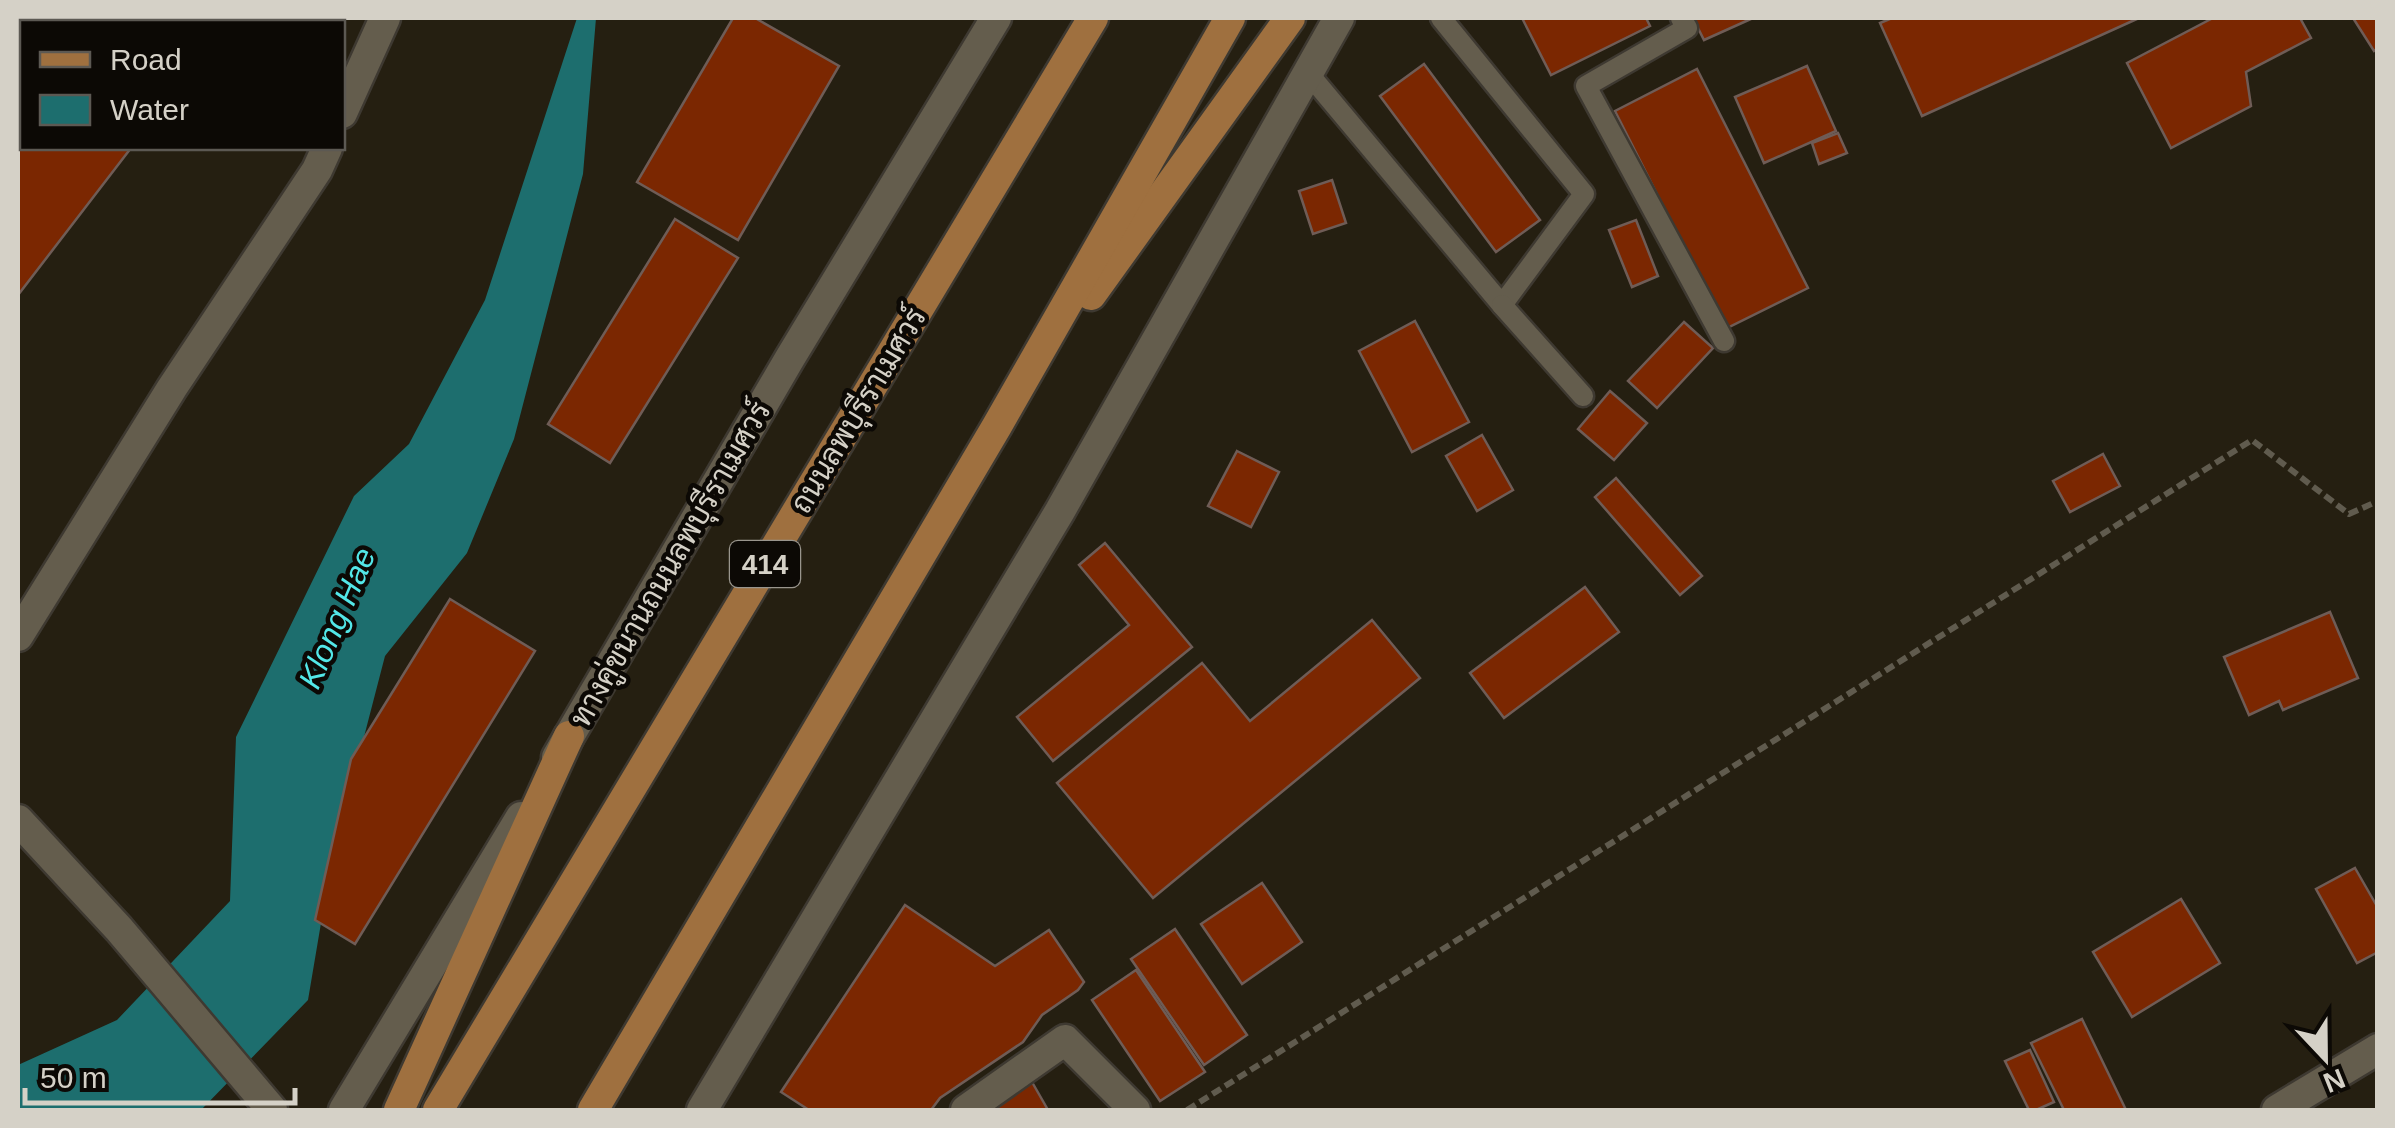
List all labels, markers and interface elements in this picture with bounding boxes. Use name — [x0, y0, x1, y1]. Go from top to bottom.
legend — [20, 20, 345, 150]
text: Road — [110, 43, 182, 76]
text: Water — [110, 93, 189, 126]
street label: ถนนลพบุรีราเมศวร์ — [781, 300, 936, 521]
street label: ทางคู่ขนานถนนลพบุรีราเมศวร์ — [561, 394, 781, 735]
road number: 414 — [730, 541, 800, 587]
water label: Klong Hae — [291, 542, 383, 694]
north arrow — [2275, 1008, 2375, 1108]
scale bar — [25, 1043, 295, 1105]
text: 50 m — [40, 1061, 107, 1094]
text: N — [2319, 1063, 2349, 1099]

